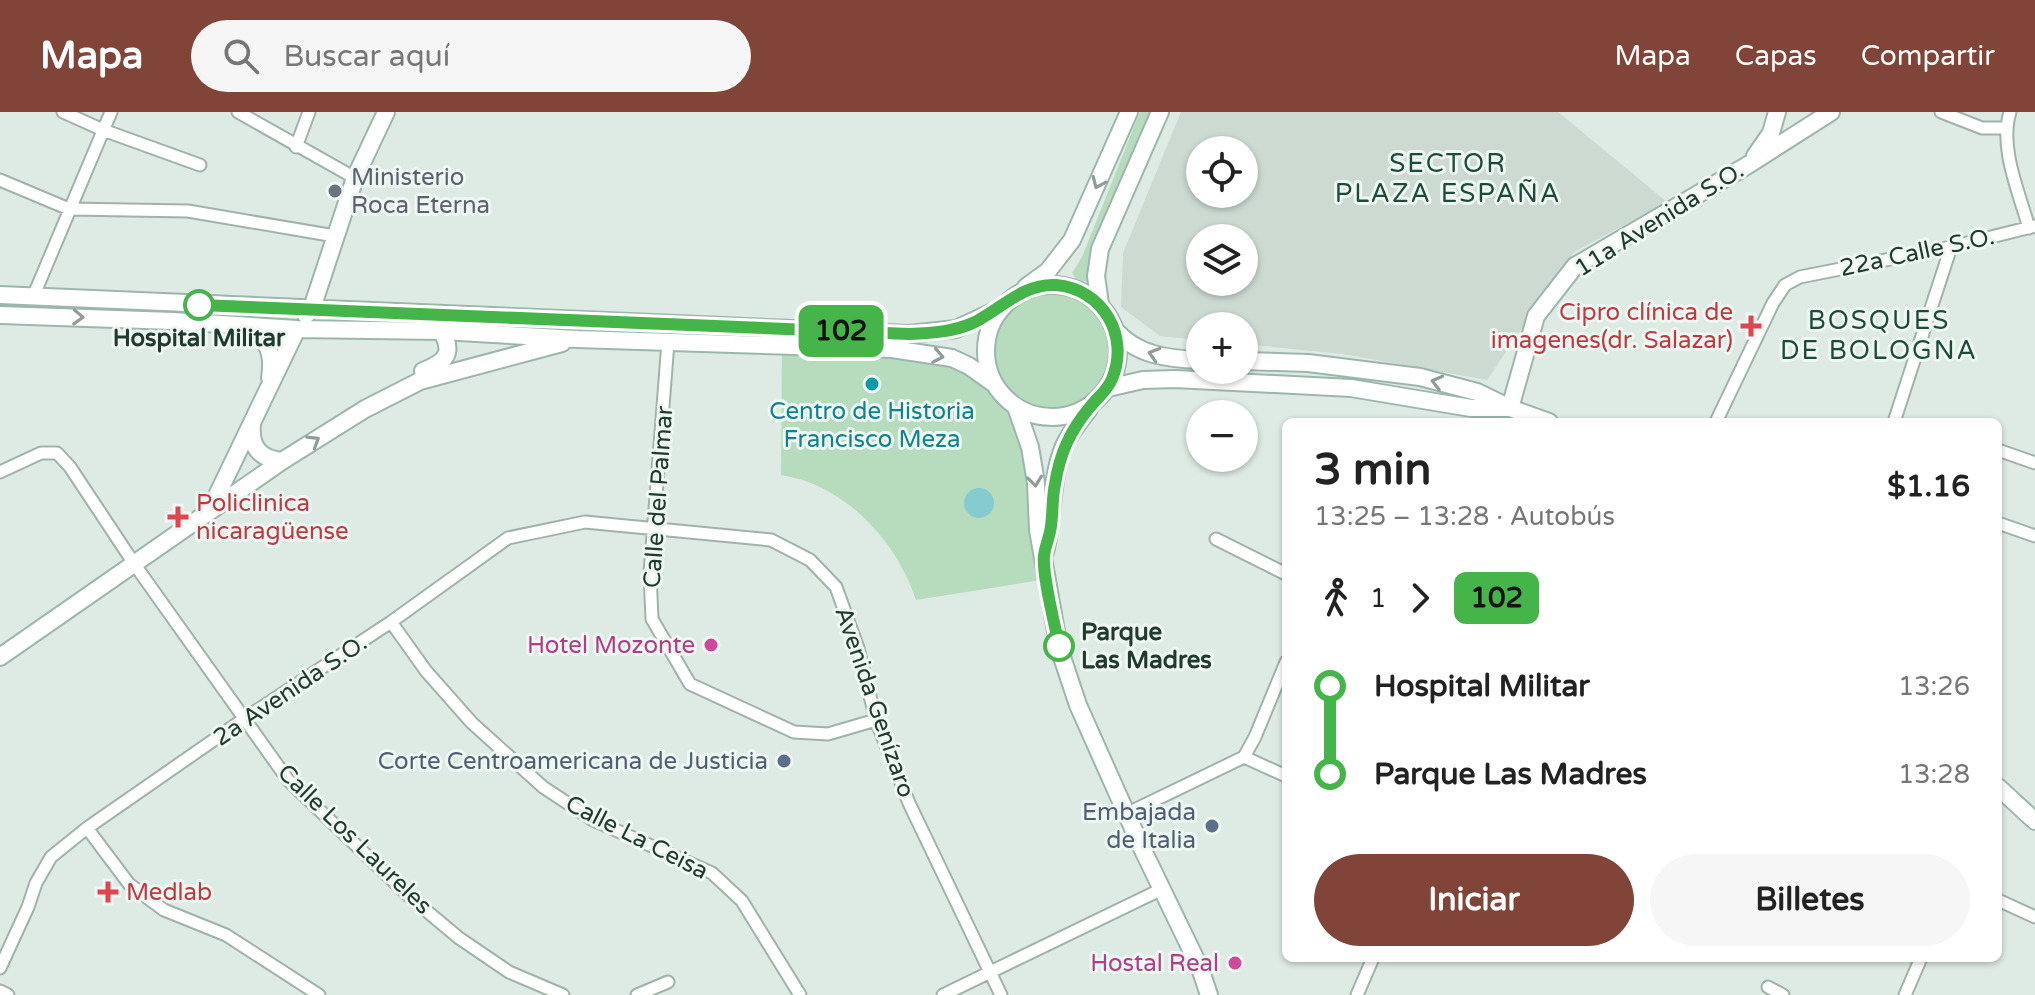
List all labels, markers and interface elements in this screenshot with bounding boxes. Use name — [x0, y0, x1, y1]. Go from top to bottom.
search box — [191, 20, 751, 92]
text: Mapa — [40, 33, 143, 79]
icon: search — [219, 34, 263, 78]
text: Buscar aquí — [283, 38, 450, 75]
text: Mapa — [1614, 39, 1691, 73]
text: Capas — [1735, 39, 1817, 73]
text: Compartir — [1861, 39, 1995, 73]
map controls — [1186, 136, 1258, 472]
button: locate — [1186, 136, 1258, 208]
district label: SECTOR PLAZA ESPAÑA — [1335, 148, 1561, 209]
street label: 11a Avenida S.O. — [1569, 156, 1749, 283]
place label: Ministerio Roca Eterna — [351, 163, 490, 220]
one-way arrow — [1091, 175, 1107, 190]
marker: Ministerio Roca Eterna — [326, 182, 344, 200]
street label: 22a Calle S.O. — [1837, 222, 1997, 283]
button: layers — [1186, 224, 1258, 296]
marker: Hospital Militar — [184, 290, 214, 320]
place label: Cipro clínica de imagenes(dr. Salazar) — [1491, 298, 1733, 355]
line badge: 102 — [795, 305, 887, 357]
district label: BOSQUES DE BOLOGNA — [1780, 305, 1978, 366]
one-way arrow — [72, 309, 85, 326]
button: + — [1186, 312, 1258, 384]
text: 102 — [815, 314, 867, 348]
marker: Cipro clínica de imagenes(dr. Salazar) — [1740, 315, 1762, 337]
place label: Hospital Militar — [113, 324, 286, 353]
one-way arrow — [931, 346, 945, 363]
one-way arrow — [1147, 347, 1161, 363]
one-way arrow — [1430, 374, 1444, 391]
marker: Centro de Historia Francisco Meza — [863, 375, 881, 393]
place label: Centro de Historia Francisco Meza — [769, 397, 975, 454]
button: − — [1186, 400, 1258, 472]
street label: Calle del Palmar — [638, 404, 679, 589]
one-way arrow — [305, 435, 320, 450]
text: 3 min — [1314, 444, 1431, 497]
text: $1.16 — [1887, 468, 1970, 505]
one-way arrow — [1027, 475, 1044, 488]
place label: Policlinica nicaragüense — [196, 489, 349, 546]
text: 13:25 – 13:28 · Autobús — [1314, 501, 1615, 532]
marker: Policlinica nicaragüense — [167, 506, 189, 528]
icon: walk — [1314, 576, 1358, 620]
icon: forward — [1398, 576, 1442, 620]
text: 102 — [1470, 581, 1523, 615]
text: 1 — [1370, 583, 1386, 614]
street label: Avenida Genízaro — [828, 603, 921, 801]
place label: Parque Las Madres — [1081, 618, 1212, 675]
street label: 2a Avenida S.O. — [208, 628, 373, 752]
place label: Hotel Mozonte — [527, 631, 695, 660]
marker: Parque Las Madres — [1044, 631, 1074, 661]
marker: Hotel Mozonte — [702, 636, 720, 654]
text: Hospital Militar — [1374, 668, 1590, 705]
text: 13:26 — [1898, 671, 1970, 702]
place label: Corte Centroamericana de Justicia — [378, 747, 768, 776]
marker: Corte Centroamericana de Justicia — [775, 752, 793, 770]
text: Parque Las Madres — [1374, 756, 1647, 793]
street label: Calle Los Laureles — [271, 758, 438, 920]
text: 13:28 — [1898, 759, 1970, 790]
street label: Calle La Ceisa — [561, 789, 713, 886]
place label: Embajada de Italia — [1082, 798, 1196, 855]
marker: Embajada de Italia — [1203, 817, 1221, 835]
button: Iniciar — [1314, 854, 1634, 946]
button: Billetes — [1650, 854, 1970, 946]
place label: Medlab — [126, 878, 212, 907]
marker: Medlab — [97, 881, 119, 903]
place label: Hostal Real — [1090, 949, 1219, 978]
marker: Hostal Real — [1226, 954, 1244, 972]

